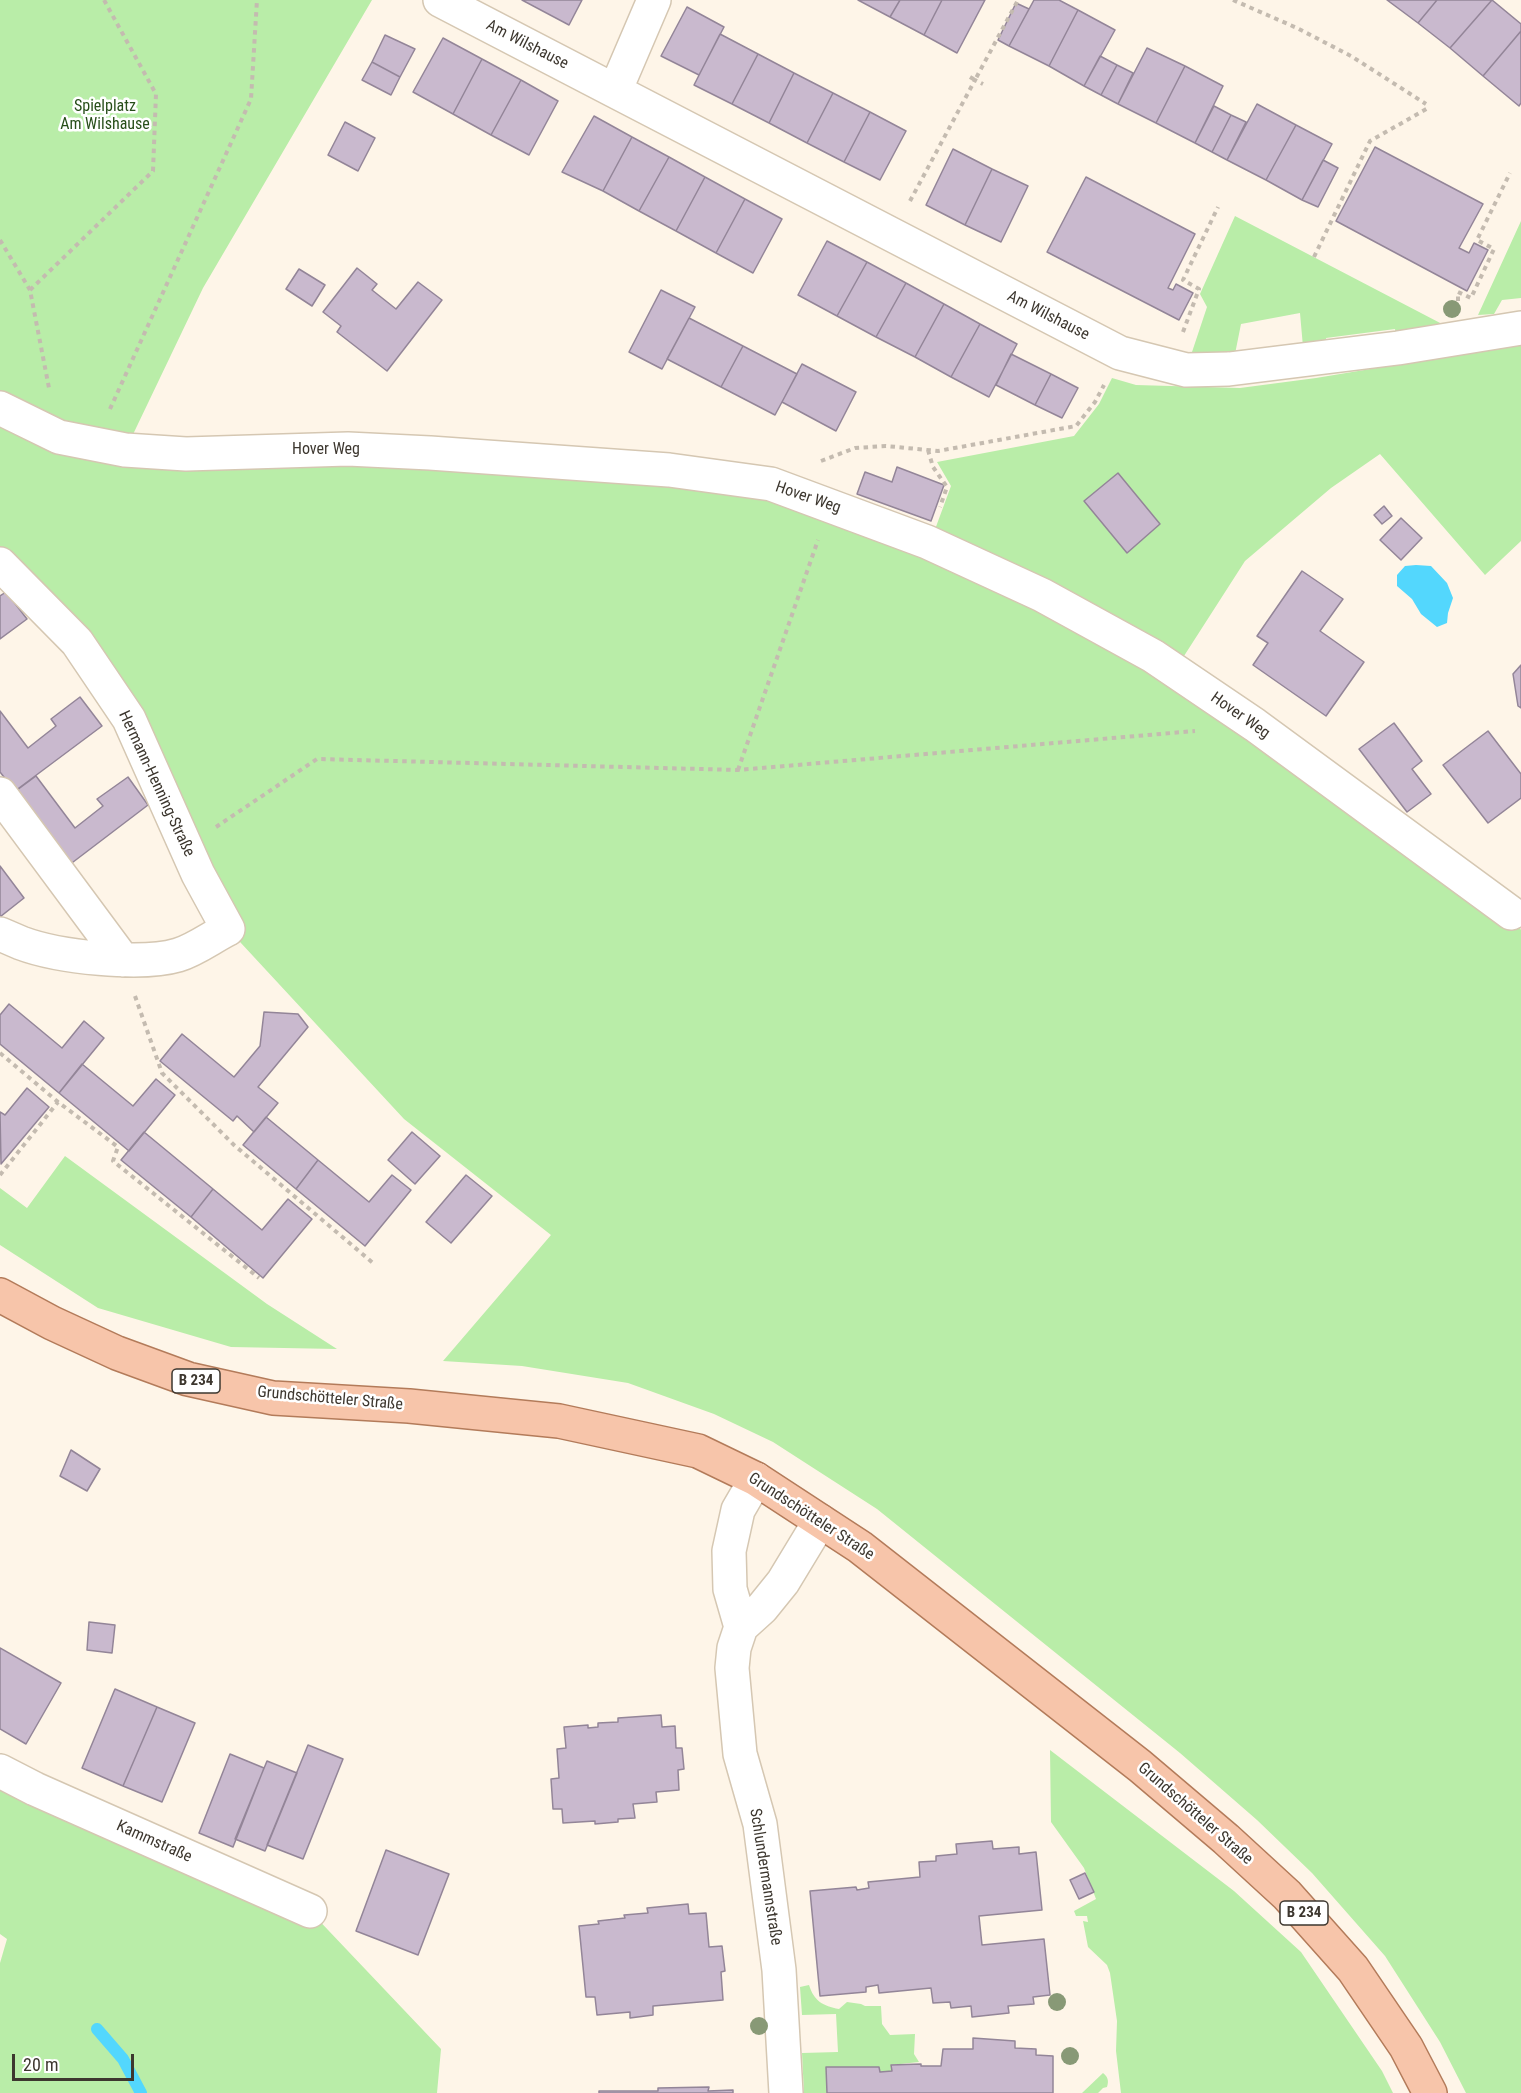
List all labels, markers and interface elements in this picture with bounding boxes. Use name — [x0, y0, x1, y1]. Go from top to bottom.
street label: Am Wilshause — [483, 16, 571, 74]
park label: Spielplatz Am Wilshause — [60, 97, 150, 135]
street label: Am Wilshause — [1004, 287, 1092, 345]
street label: Hover Weg — [292, 440, 360, 460]
street label: Hover Weg — [773, 478, 843, 518]
street label: Hover Weg — [1207, 689, 1273, 743]
street label: Hermann-Henning-Straße — [114, 708, 198, 860]
road number: B 234 — [172, 1369, 220, 1393]
street label: Grundschötteler Straße — [256, 1383, 404, 1415]
street label: Grundschötteler Straße — [745, 1469, 877, 1565]
street label: Grundschötteler Straße — [1134, 1759, 1256, 1869]
street label: Schlundermannstraße — [745, 1807, 785, 1947]
street label: Kammstraße — [113, 1817, 195, 1867]
road number: B 234 — [1280, 1901, 1328, 1925]
scale bar — [15, 2042, 136, 2080]
text: 20 m — [23, 2054, 58, 2075]

